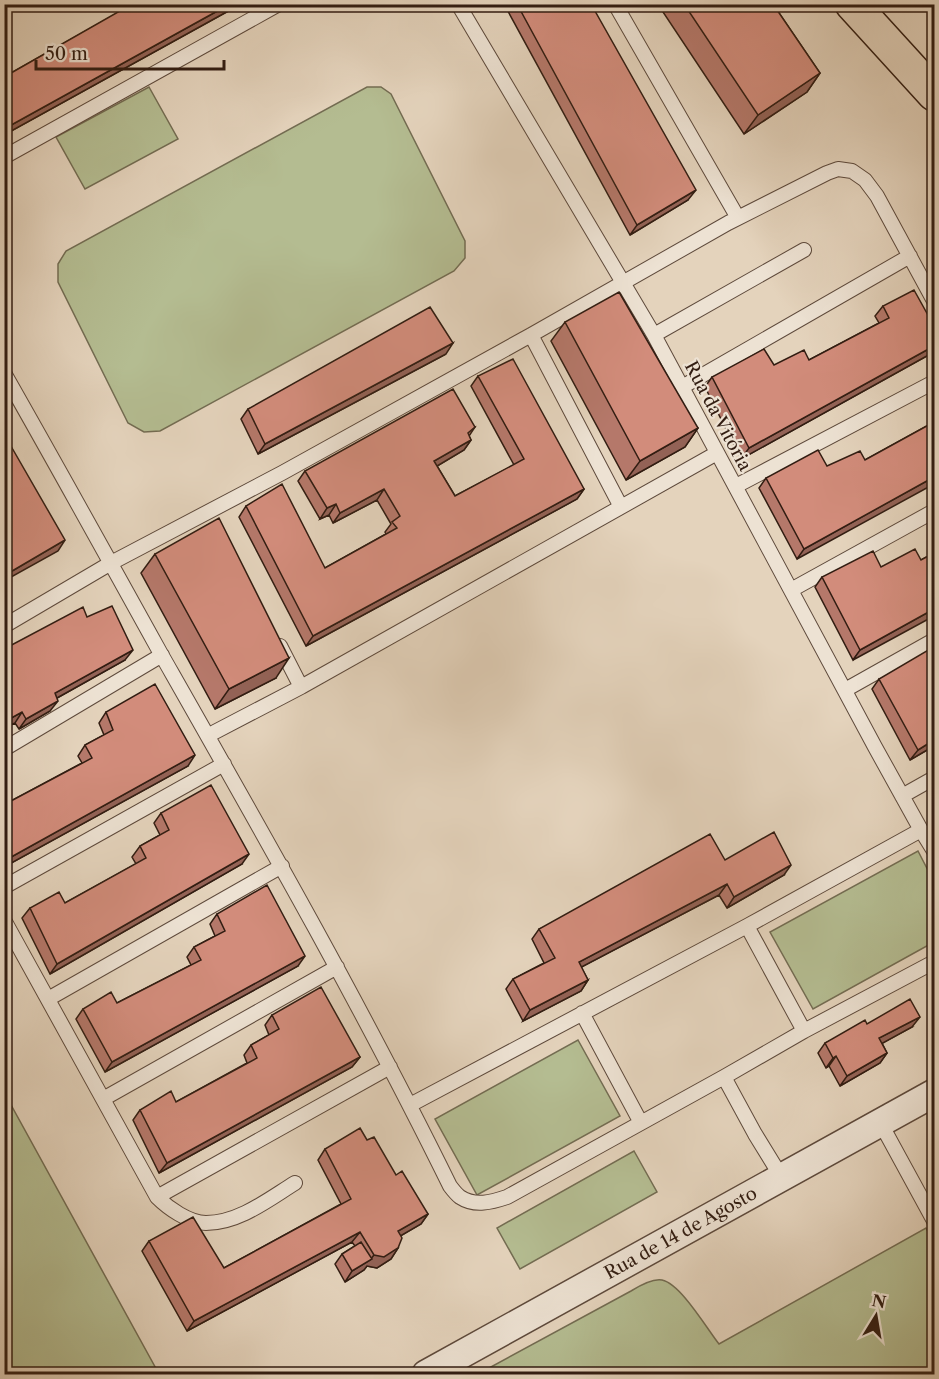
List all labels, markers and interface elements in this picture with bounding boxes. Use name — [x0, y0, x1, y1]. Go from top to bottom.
scale bar — [36, 33, 224, 71]
text: 50 m — [45, 43, 88, 65]
street label: Rua da Vitória — [680, 357, 756, 475]
street label: Rua de 14 de Agosto — [600, 1182, 761, 1284]
north arrow — [846, 1286, 906, 1346]
text: N — [870, 1290, 888, 1312]

